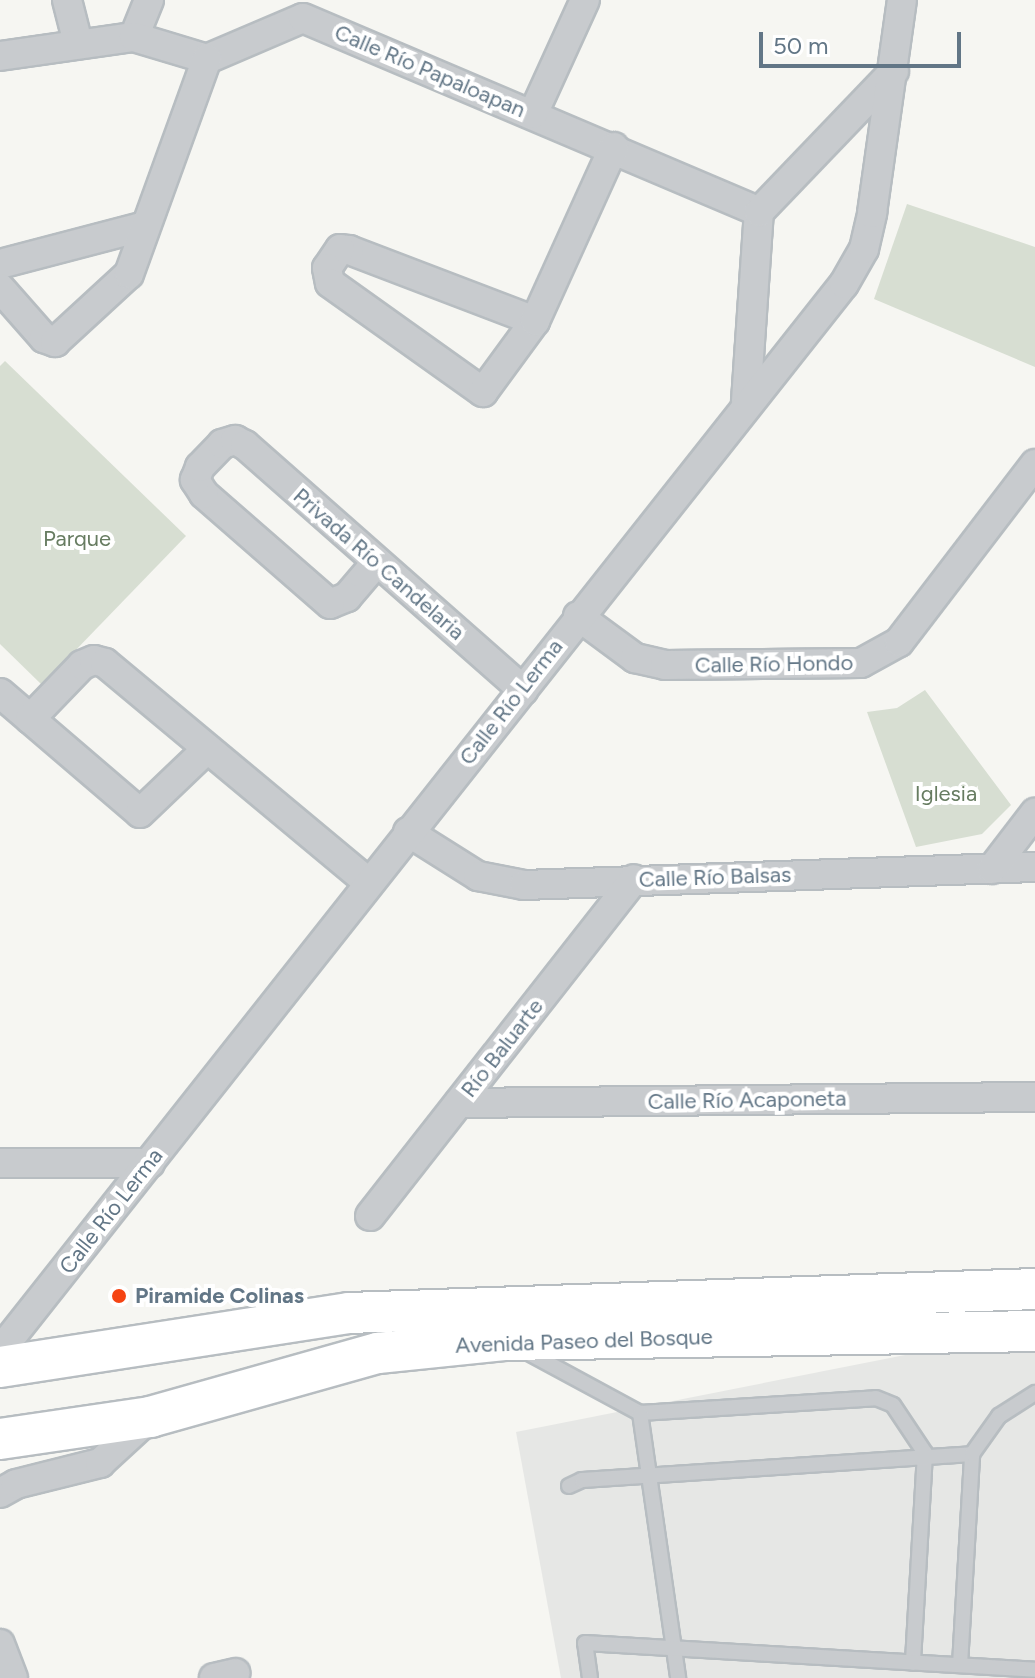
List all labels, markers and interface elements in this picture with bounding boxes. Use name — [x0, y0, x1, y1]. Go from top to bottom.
scale bar — [763, 16, 965, 66]
street label: Calle Río Papaloapan — [331, 19, 529, 123]
text: 50 m — [773, 31, 829, 60]
street label: Privada Río Candelaria — [288, 482, 470, 646]
park label: Parque — [43, 526, 111, 552]
street label: Calle Río Lerma — [454, 634, 568, 770]
street label: Calle Río Hondo — [695, 649, 853, 679]
park label: Iglesia — [915, 781, 977, 807]
street label: Calle Río Balsas — [638, 861, 792, 893]
street label: Río Baluarte — [455, 993, 549, 1103]
street label: Calle Río Acaponeta — [647, 1085, 847, 1115]
street label: Calle Río Lerma — [54, 1143, 168, 1279]
place label: Piramide Colinas — [135, 1283, 304, 1309]
marker: Piramide Colinas — [110, 1287, 128, 1305]
street label: Avenida Paseo del Bosque — [455, 1323, 713, 1359]

